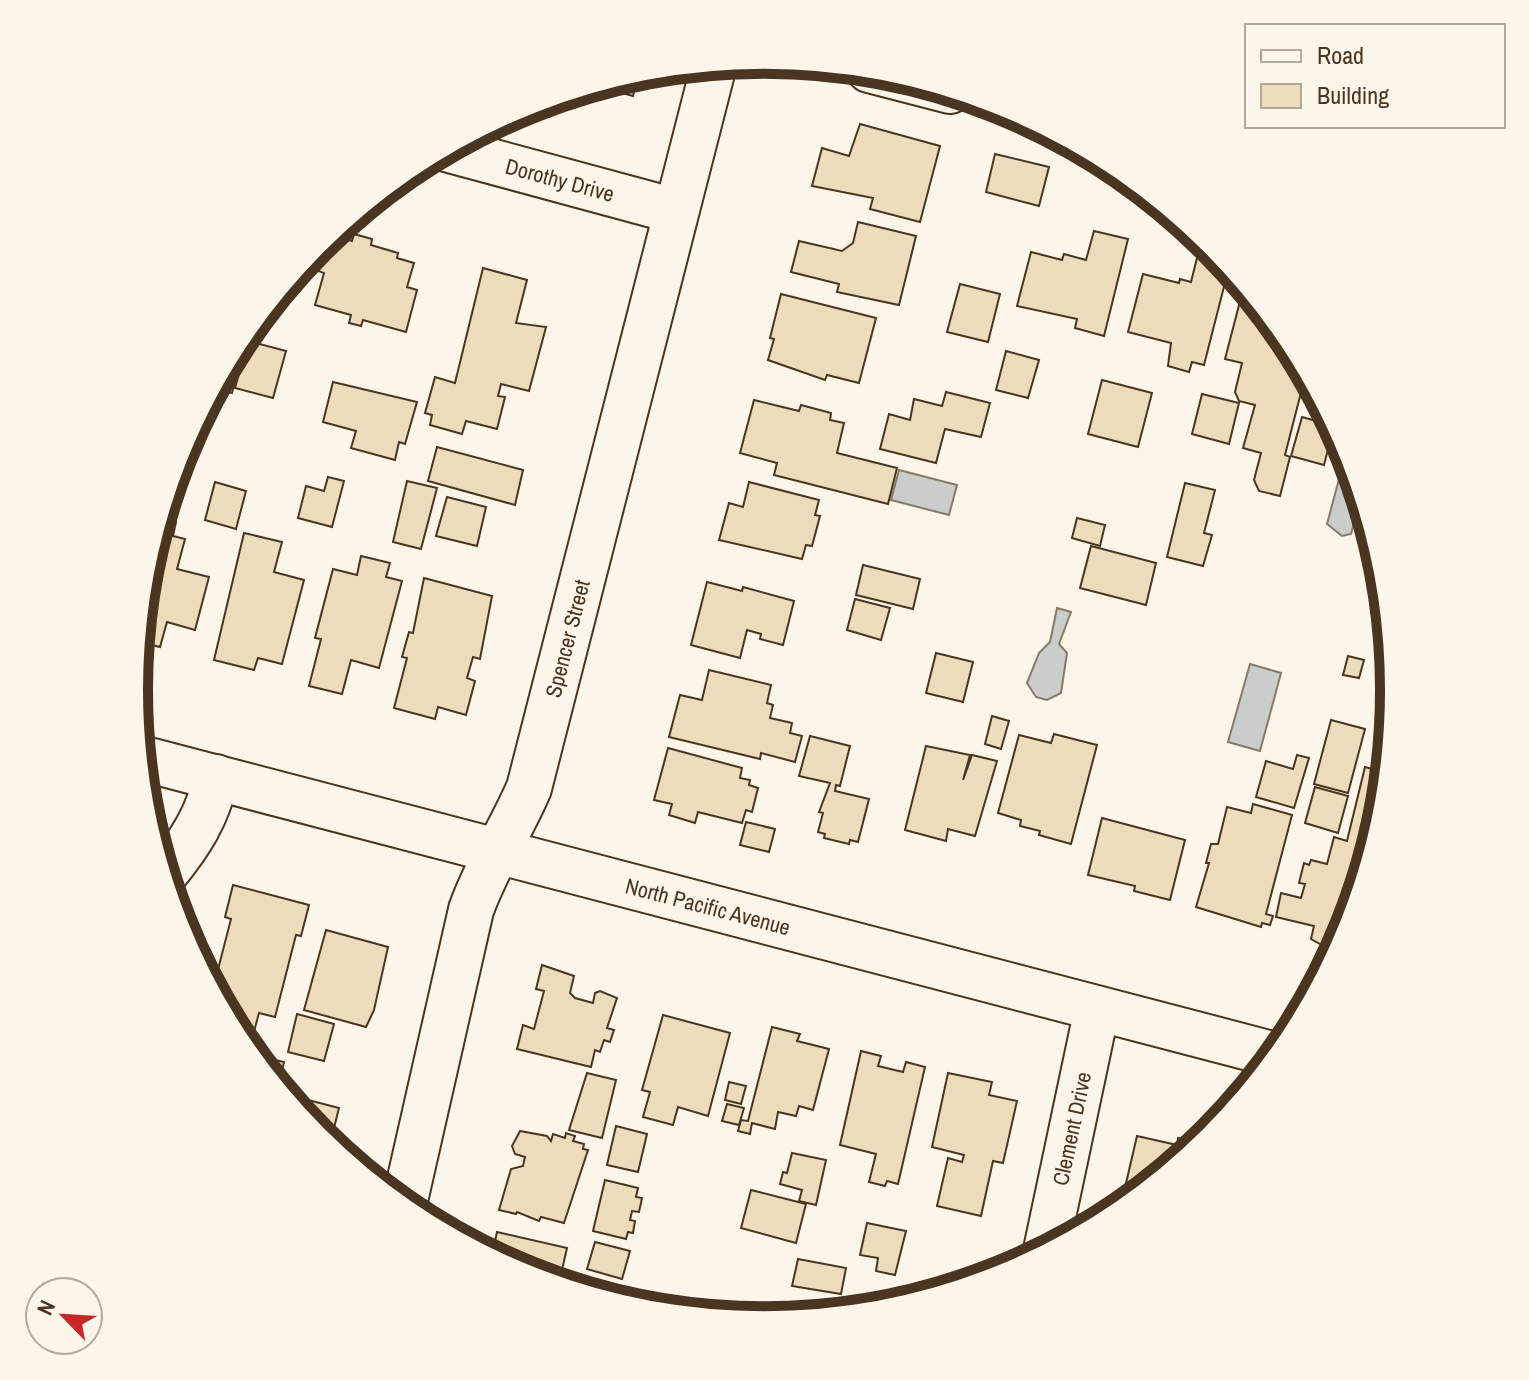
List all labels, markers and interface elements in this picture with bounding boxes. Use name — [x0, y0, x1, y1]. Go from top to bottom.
legend — [1245, 24, 1505, 128]
text: Road — [1317, 39, 1364, 71]
text: Building — [1317, 79, 1389, 111]
street label: Dorothy Drive — [502, 151, 618, 209]
street label: Spencer Street — [538, 576, 597, 701]
street label: North Pacific Avenue — [622, 870, 794, 942]
street label: Clement Drive — [1045, 1069, 1098, 1188]
north arrow — [24, 1276, 104, 1356]
text: N — [30, 1295, 62, 1320]

